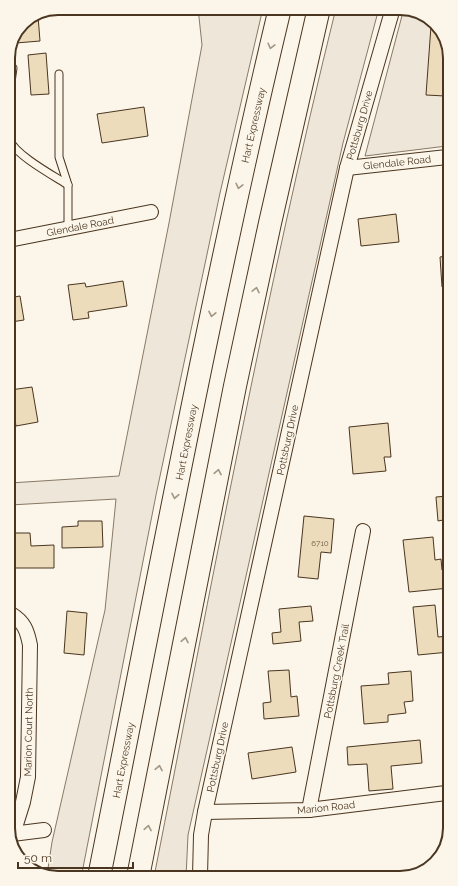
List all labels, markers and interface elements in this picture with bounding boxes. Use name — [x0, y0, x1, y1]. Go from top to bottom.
one-way arrow — [267, 42, 276, 49]
street label: Hart Expressway — [239, 86, 268, 164]
street label: Pottsburg Drive — [344, 89, 375, 161]
street label: Glendale Road — [362, 153, 432, 172]
one-way arrow — [236, 183, 244, 190]
street label: Glendale Road — [45, 215, 115, 238]
one-way arrow — [251, 286, 259, 293]
one-way arrow — [208, 310, 216, 317]
street label: Hart Expressway — [174, 403, 199, 481]
street label: Pottsburg Drive — [275, 404, 300, 476]
one-way arrow — [213, 469, 222, 475]
one-way arrow — [171, 493, 180, 499]
house number: 6710 — [311, 538, 329, 548]
street label: Pottsburg Creek Trail — [322, 623, 351, 719]
one-way arrow — [180, 637, 188, 644]
street label: Marion Court North — [22, 687, 35, 776]
street label: Hart Expressway — [111, 721, 136, 799]
street label: Pottsburg Drive — [205, 721, 230, 793]
one-way arrow — [155, 765, 163, 771]
street label: Marion Road — [297, 799, 356, 816]
one-way arrow — [143, 825, 151, 831]
scale bar — [18, 844, 133, 870]
text: 50 m — [24, 851, 52, 865]

